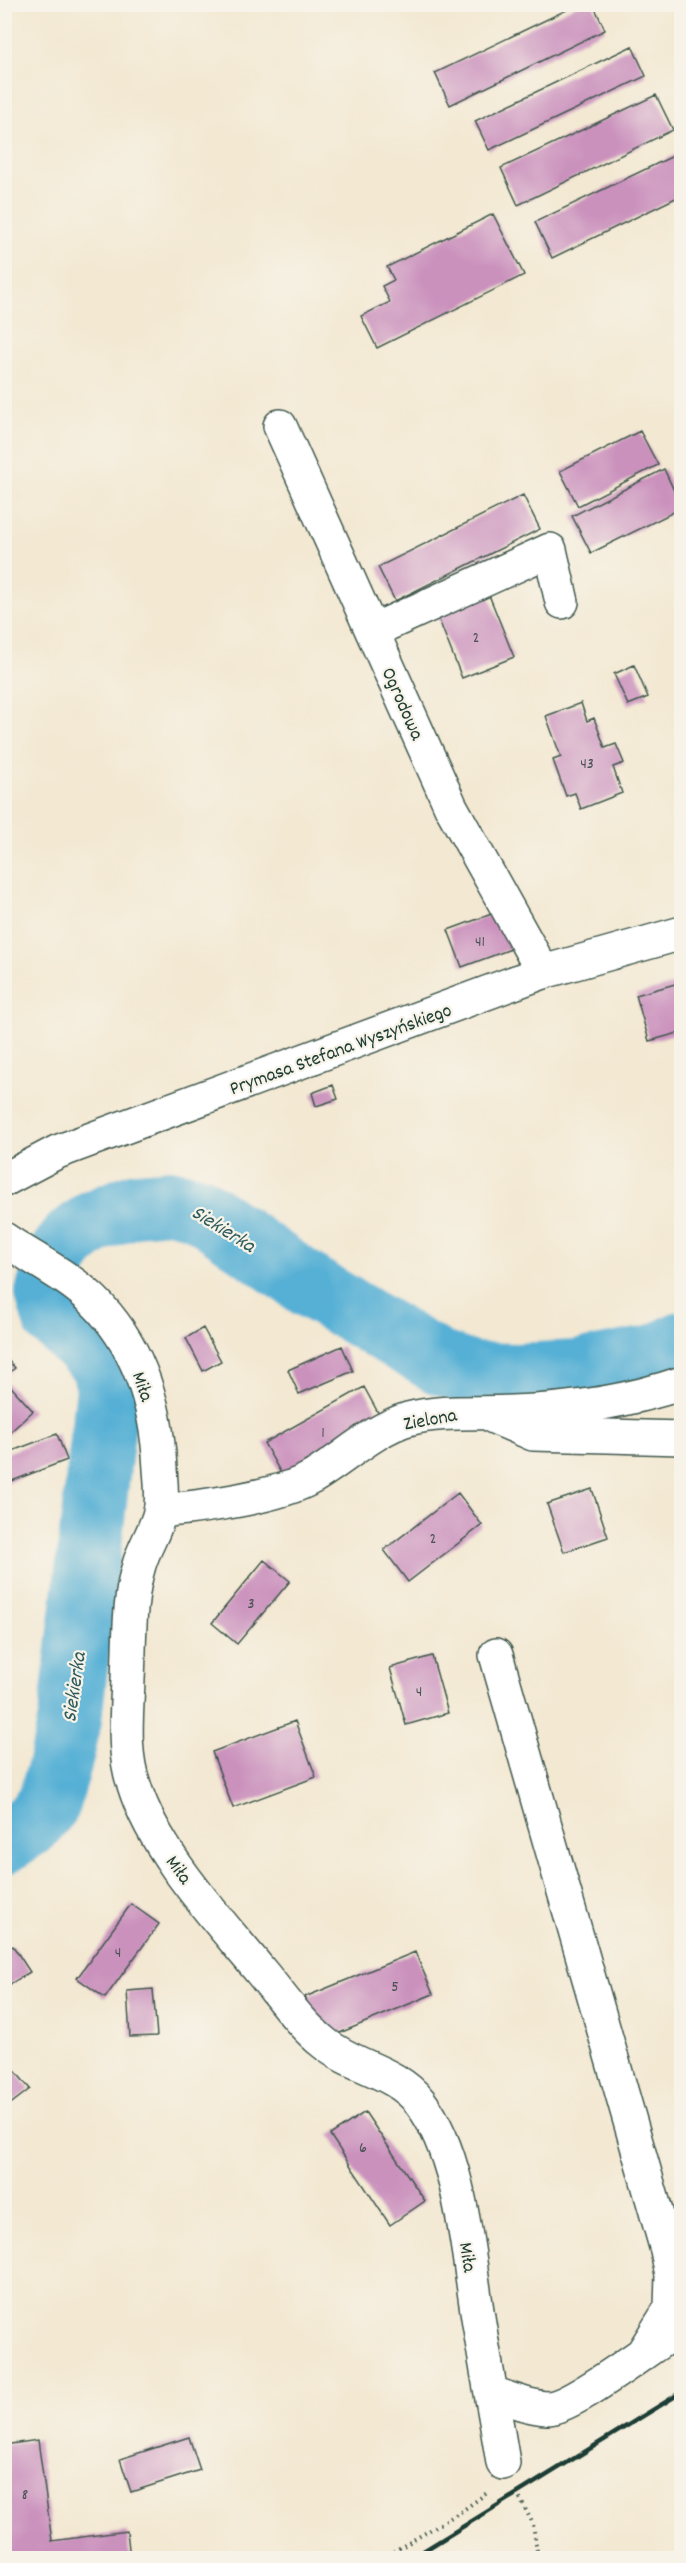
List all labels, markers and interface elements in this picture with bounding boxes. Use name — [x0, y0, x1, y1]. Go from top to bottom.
house number: 2 — [473, 627, 480, 650]
street label: Ogrodowa — [373, 663, 430, 746]
house number: 43 — [580, 753, 594, 776]
house number: 41 — [475, 931, 485, 954]
street label: Prymasa Stefana Wyszyńskiego — [226, 998, 456, 1104]
water label: Siekierka — [185, 1199, 261, 1262]
street label: Miła — [123, 1368, 159, 1406]
street label: Zielona — [402, 1402, 460, 1439]
house number: 1 — [321, 1422, 325, 1445]
house number: 2 — [430, 1528, 437, 1551]
house number: 3 — [247, 1593, 255, 1616]
water label: Siekierka — [56, 1649, 96, 1724]
house number: 4 — [416, 1681, 422, 1704]
street label: Miła — [157, 1850, 198, 1892]
house number: 4 — [115, 1942, 121, 1965]
house number: 5 — [391, 1976, 399, 1999]
house number: 6 — [359, 2137, 367, 2160]
street label: Miła — [450, 2241, 482, 2275]
house number: 8 — [22, 2484, 28, 2507]

